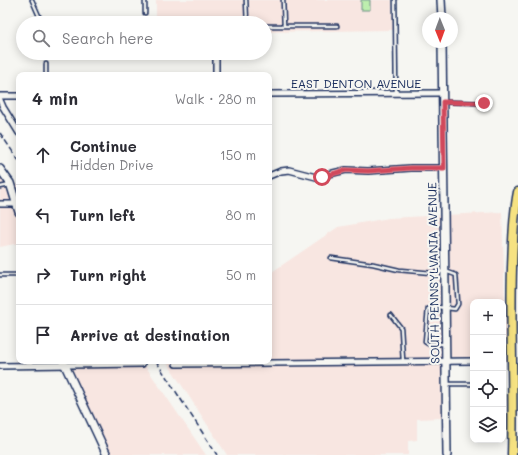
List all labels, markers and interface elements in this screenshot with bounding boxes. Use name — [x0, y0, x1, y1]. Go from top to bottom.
north arrow — [422, 12, 458, 48]
search box — [16, 16, 272, 60]
icon: search — [30, 27, 52, 49]
text: Search here — [62, 28, 153, 48]
street label: EAST DENTON AVENUE — [291, 75, 421, 91]
text: 4 min — [32, 87, 78, 109]
text: Walk · 280 m — [175, 90, 256, 107]
route end — [475, 94, 493, 112]
text: Continue — [70, 136, 137, 156]
icon: ahead — [32, 144, 54, 166]
text: 150 m — [220, 146, 256, 163]
text: Hidden Drive — [70, 156, 154, 173]
route start — [313, 168, 331, 186]
street label: SOUTH PENNSYLVANIA AVENUE — [423, 182, 443, 364]
icon: left — [32, 204, 54, 226]
text: Turn left — [70, 205, 135, 225]
text: 80 m — [226, 206, 256, 223]
icon: right — [32, 264, 54, 286]
text: Turn right — [70, 265, 147, 285]
text: 50 m — [226, 266, 256, 283]
map controls — [470, 299, 506, 443]
button: + — [470, 299, 506, 335]
icon: arrive — [32, 324, 54, 346]
text: Arrive at destination — [70, 325, 230, 345]
button: − — [470, 335, 506, 371]
button: locate — [470, 371, 506, 407]
button: layers — [470, 407, 506, 443]

